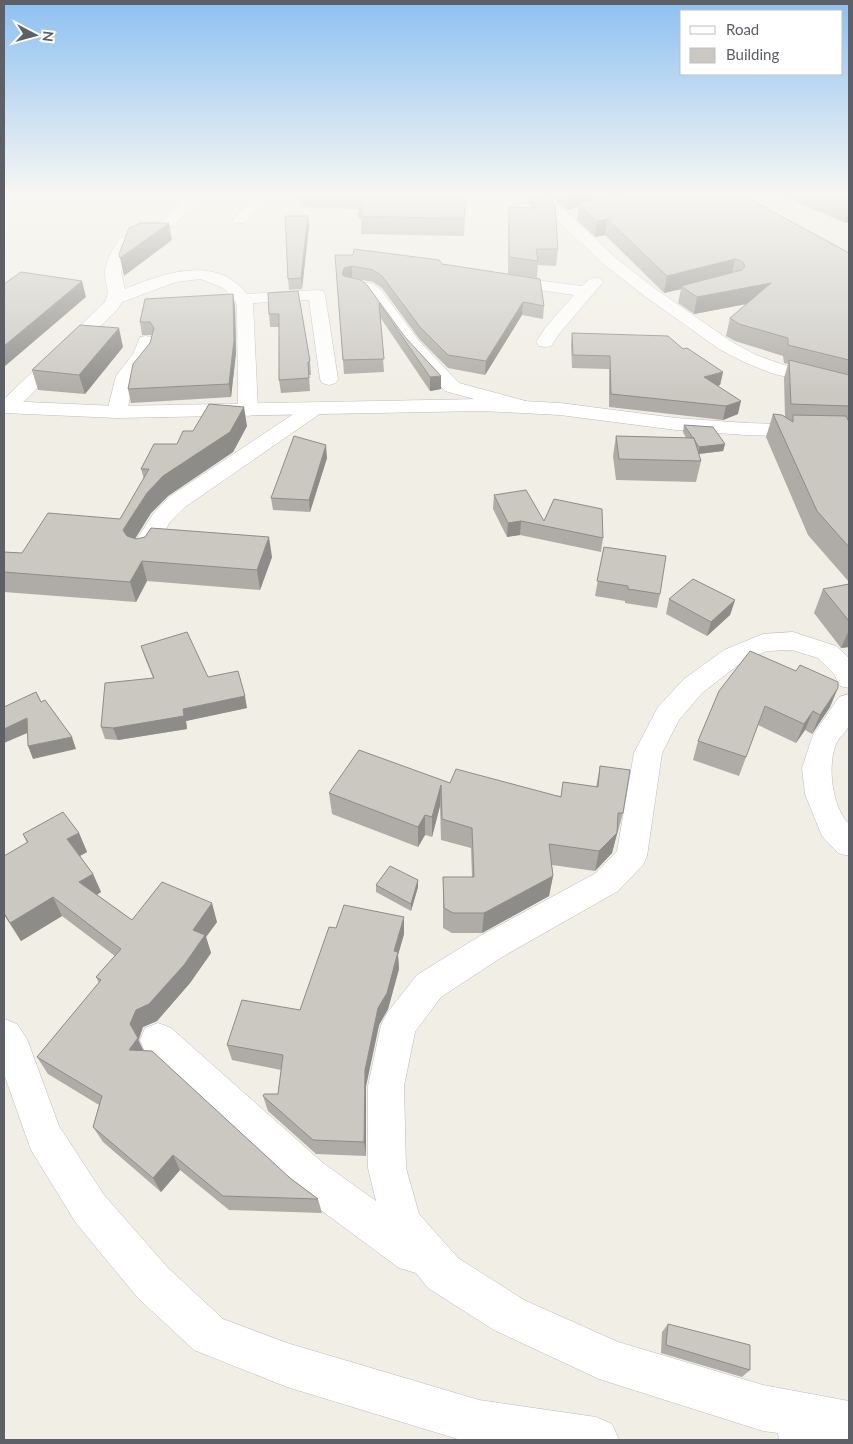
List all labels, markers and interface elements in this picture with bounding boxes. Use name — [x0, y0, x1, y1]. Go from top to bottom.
north arrow — [10, 10, 60, 60]
legend — [680, 10, 843, 75]
text: Road — [726, 20, 759, 38]
text: N — [39, 30, 57, 43]
text: Building — [726, 45, 779, 63]

